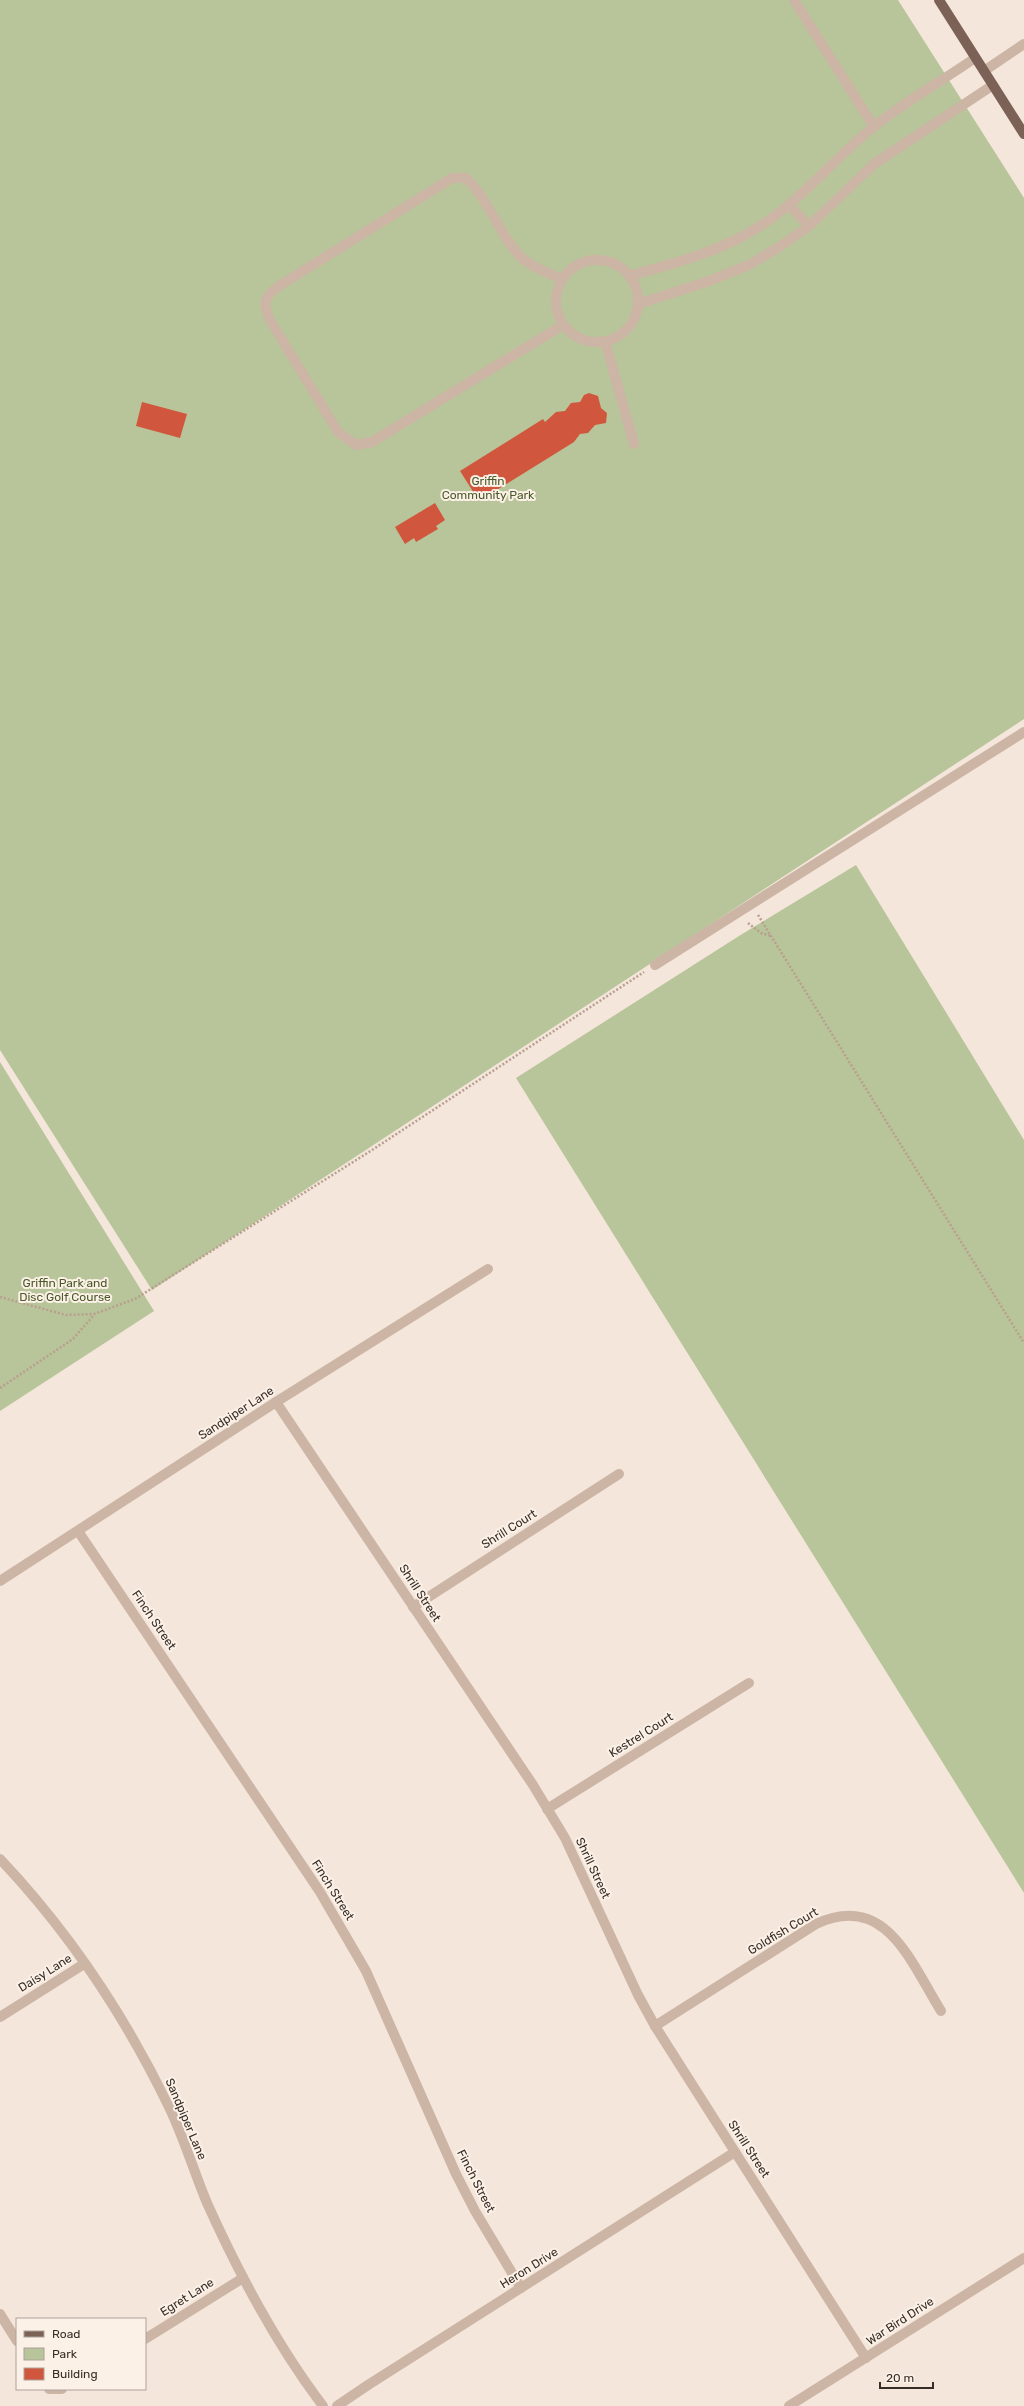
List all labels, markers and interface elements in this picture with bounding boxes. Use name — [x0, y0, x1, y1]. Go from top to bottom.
park label: Griffin Community Park — [442, 474, 535, 502]
park label: Griffin Park and Disc Golf Course — [19, 1276, 111, 1304]
street label: Sandpiper Lane — [196, 1383, 277, 1443]
street label: Shrill Court — [479, 1506, 539, 1551]
street label: Shrill Street — [396, 1562, 444, 1625]
street label: Finch Street — [129, 1588, 179, 1653]
street label: Kestrel Court — [606, 1710, 676, 1760]
street label: Shrill Street — [573, 1835, 613, 1901]
street label: Finch Street — [309, 1857, 357, 1923]
street label: Goldfish Court — [745, 1904, 821, 1957]
street label: Daisy Lane — [16, 1951, 75, 1995]
street label: Sandpiper Lane — [163, 2076, 210, 2162]
street label: Shrill Street — [725, 2118, 773, 2181]
street label: Finch Street — [454, 2147, 498, 2215]
street label: Heron Drive — [497, 2245, 561, 2291]
street label: Egret Lane — [158, 2275, 217, 2319]
street label: War Bird Drive — [864, 2294, 937, 2348]
legend — [16, 2318, 146, 2390]
text: Road — [52, 2327, 80, 2341]
text: Park — [52, 2347, 78, 2361]
scale bar — [880, 2364, 933, 2390]
text: Building — [52, 2367, 98, 2381]
text: 20 m — [886, 2371, 914, 2385]

